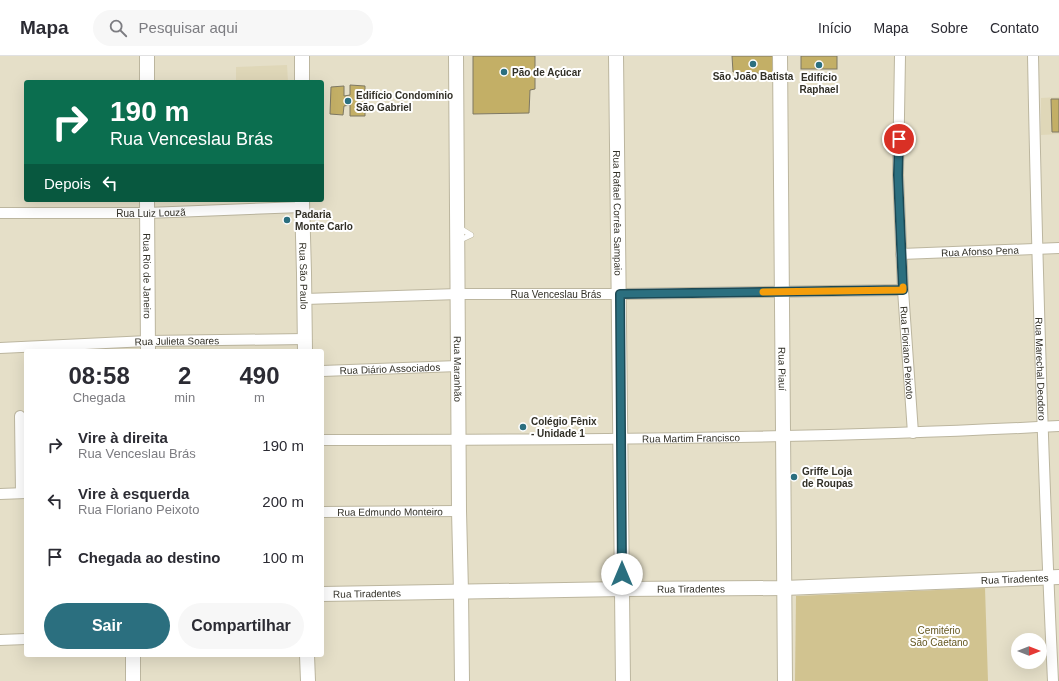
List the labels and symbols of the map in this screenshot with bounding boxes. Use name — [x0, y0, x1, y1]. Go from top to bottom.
marker: São João Batista — [748, 59, 758, 69]
marker: Edifício Raphael — [814, 60, 824, 70]
marker: Pão de Açúcar — [499, 67, 509, 77]
place label: Pão de Açúcar — [512, 67, 581, 78]
place label: São João Batista — [713, 71, 794, 82]
place label: Edifício Raphael — [800, 72, 839, 95]
place label: Edifício Condomínio São Gabriel — [356, 90, 453, 113]
marker: Edifício Condomínio São Gabriel — [343, 96, 353, 106]
pin — [882, 122, 916, 156]
street label: Rua Rafael Corrêa Sampaio — [612, 150, 624, 276]
street label: Rua Luiz Louzã — [116, 206, 186, 219]
place label: Padaria Monte Carlo — [295, 209, 353, 232]
marker: Padaria Monte Carlo — [282, 215, 292, 225]
street label: Rua Rio de Janeiro — [142, 233, 153, 319]
street label: Rua São Paulo — [298, 242, 310, 310]
street label: Rua Afonso Pena — [941, 244, 1019, 258]
street label: Rua Venceslau Brás — [511, 289, 601, 300]
street label: Rua Floriano Peixoto — [899, 306, 916, 400]
street label: Rua Marechal Deodoro — [1034, 317, 1048, 421]
street label: Rua Julieta Soares — [134, 335, 219, 347]
street label: Rua Maranhão — [452, 336, 464, 403]
street label: Rua Piauí — [777, 347, 788, 391]
street label: Rua Diário Associados — [339, 361, 440, 376]
place label: Colégio Fênix - Unidade 1 — [531, 416, 597, 439]
marker: Colégio Fênix - Unidade 1 — [518, 422, 528, 432]
street label: Rua Martim Francisco — [642, 432, 740, 444]
place label: Griffe Loja de Roupas — [802, 466, 854, 489]
marker: Griffe Loja de Roupas — [789, 472, 799, 482]
street label: Rua Edmundo Monteiro — [337, 506, 443, 517]
position arrow — [601, 553, 643, 595]
street label: Rua Tiradentes — [981, 572, 1049, 586]
street label: Rua Tiradentes — [657, 583, 725, 594]
street label: Rua Tiradentes — [333, 587, 401, 599]
park label: Cemitério São Caetano — [910, 625, 969, 648]
north arrow — [1011, 633, 1047, 669]

